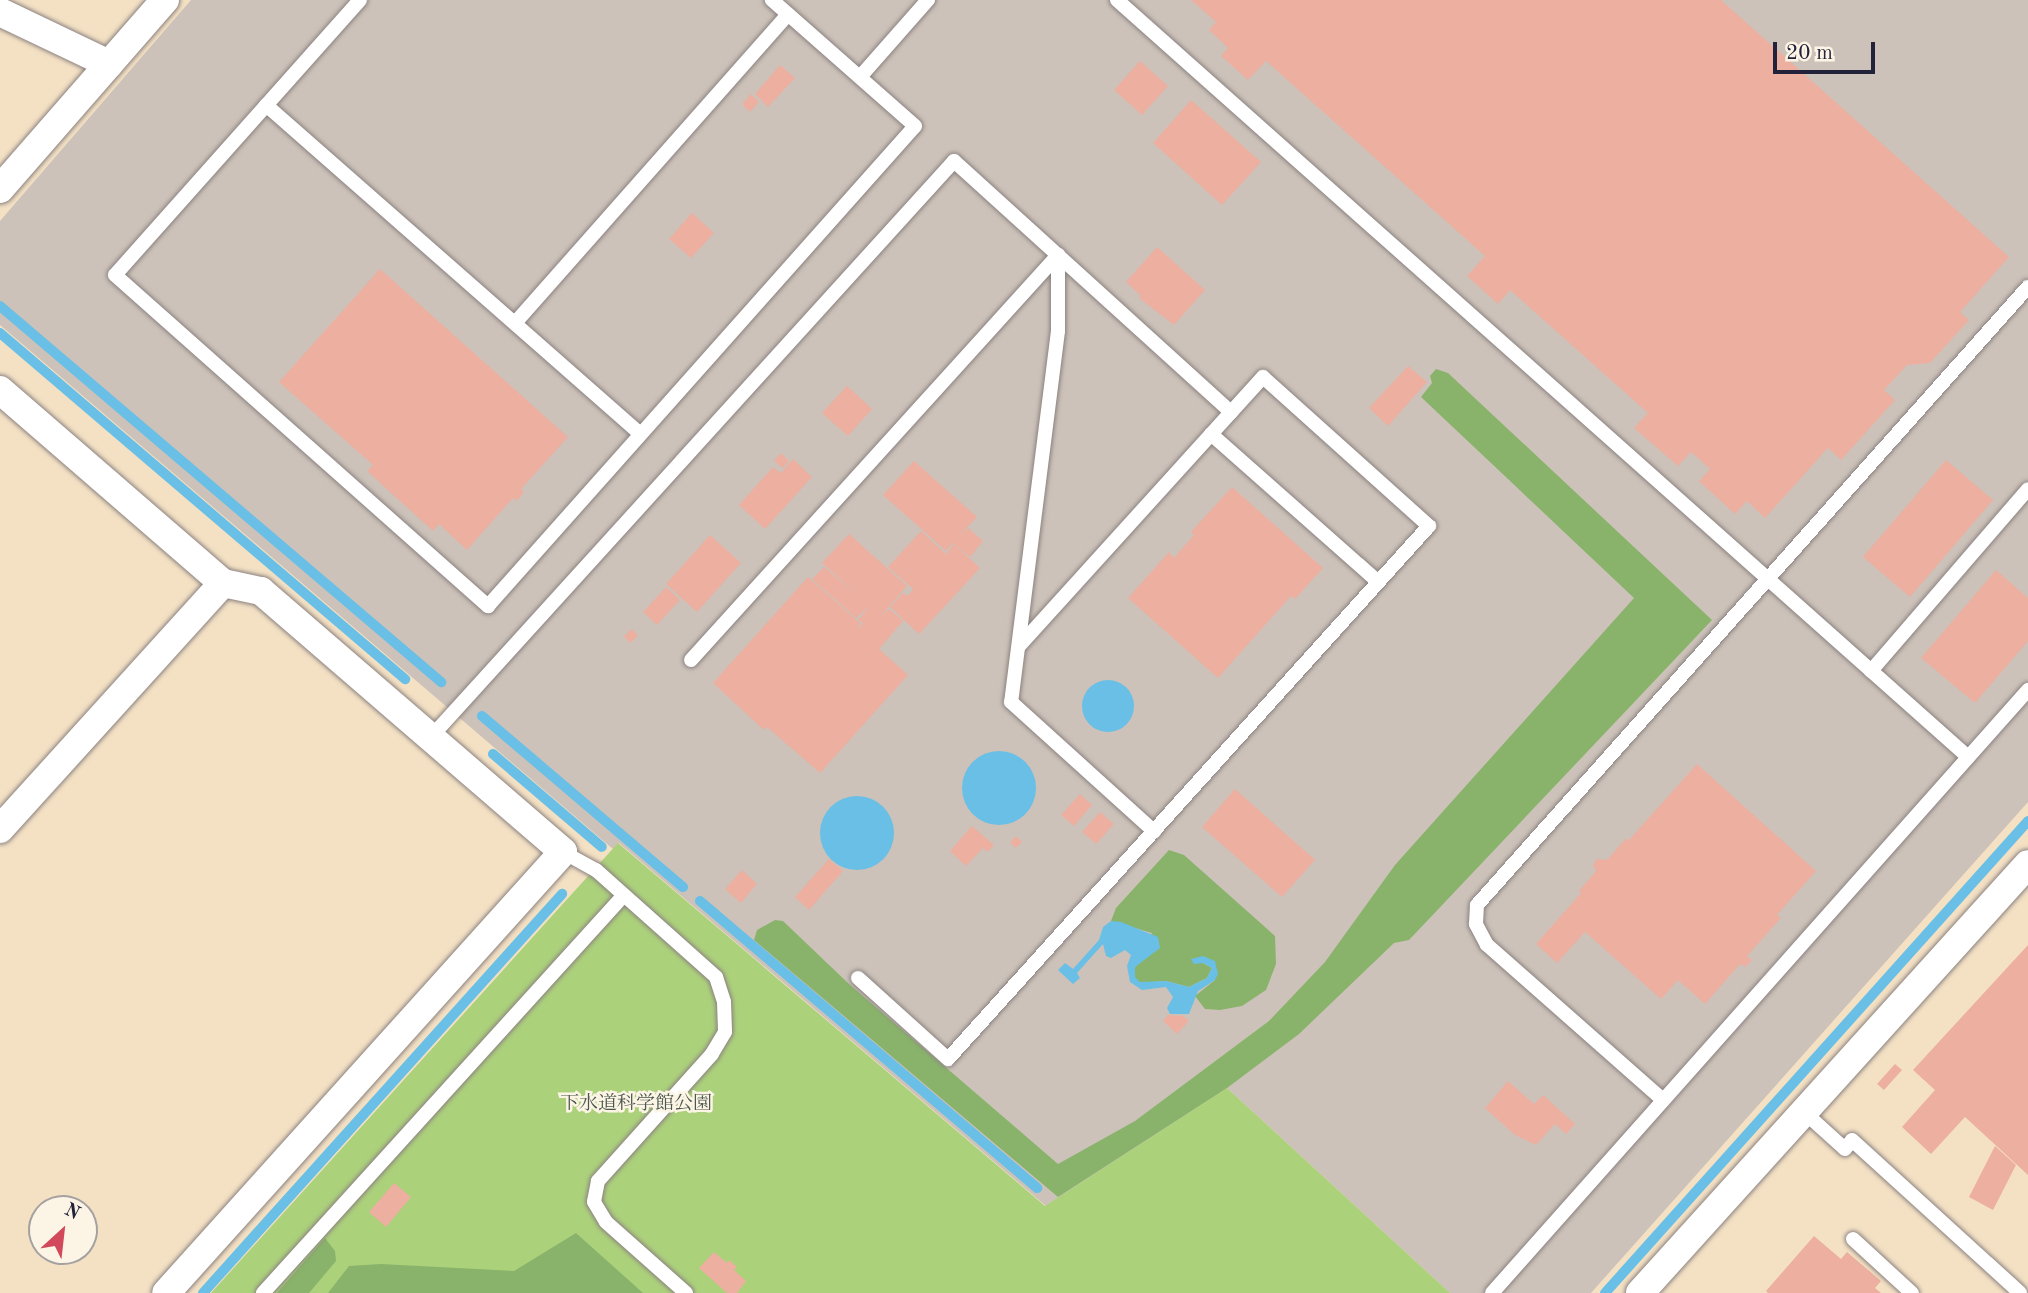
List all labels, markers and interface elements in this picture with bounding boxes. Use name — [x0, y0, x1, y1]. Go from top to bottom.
scale bar — [1776, 28, 1878, 72]
text: 20 m — [1786, 43, 1833, 64]
park label: 下水道科学館公園 — [560, 1094, 712, 1116]
north arrow — [28, 1195, 98, 1265]
text: N — [61, 1201, 83, 1224]

